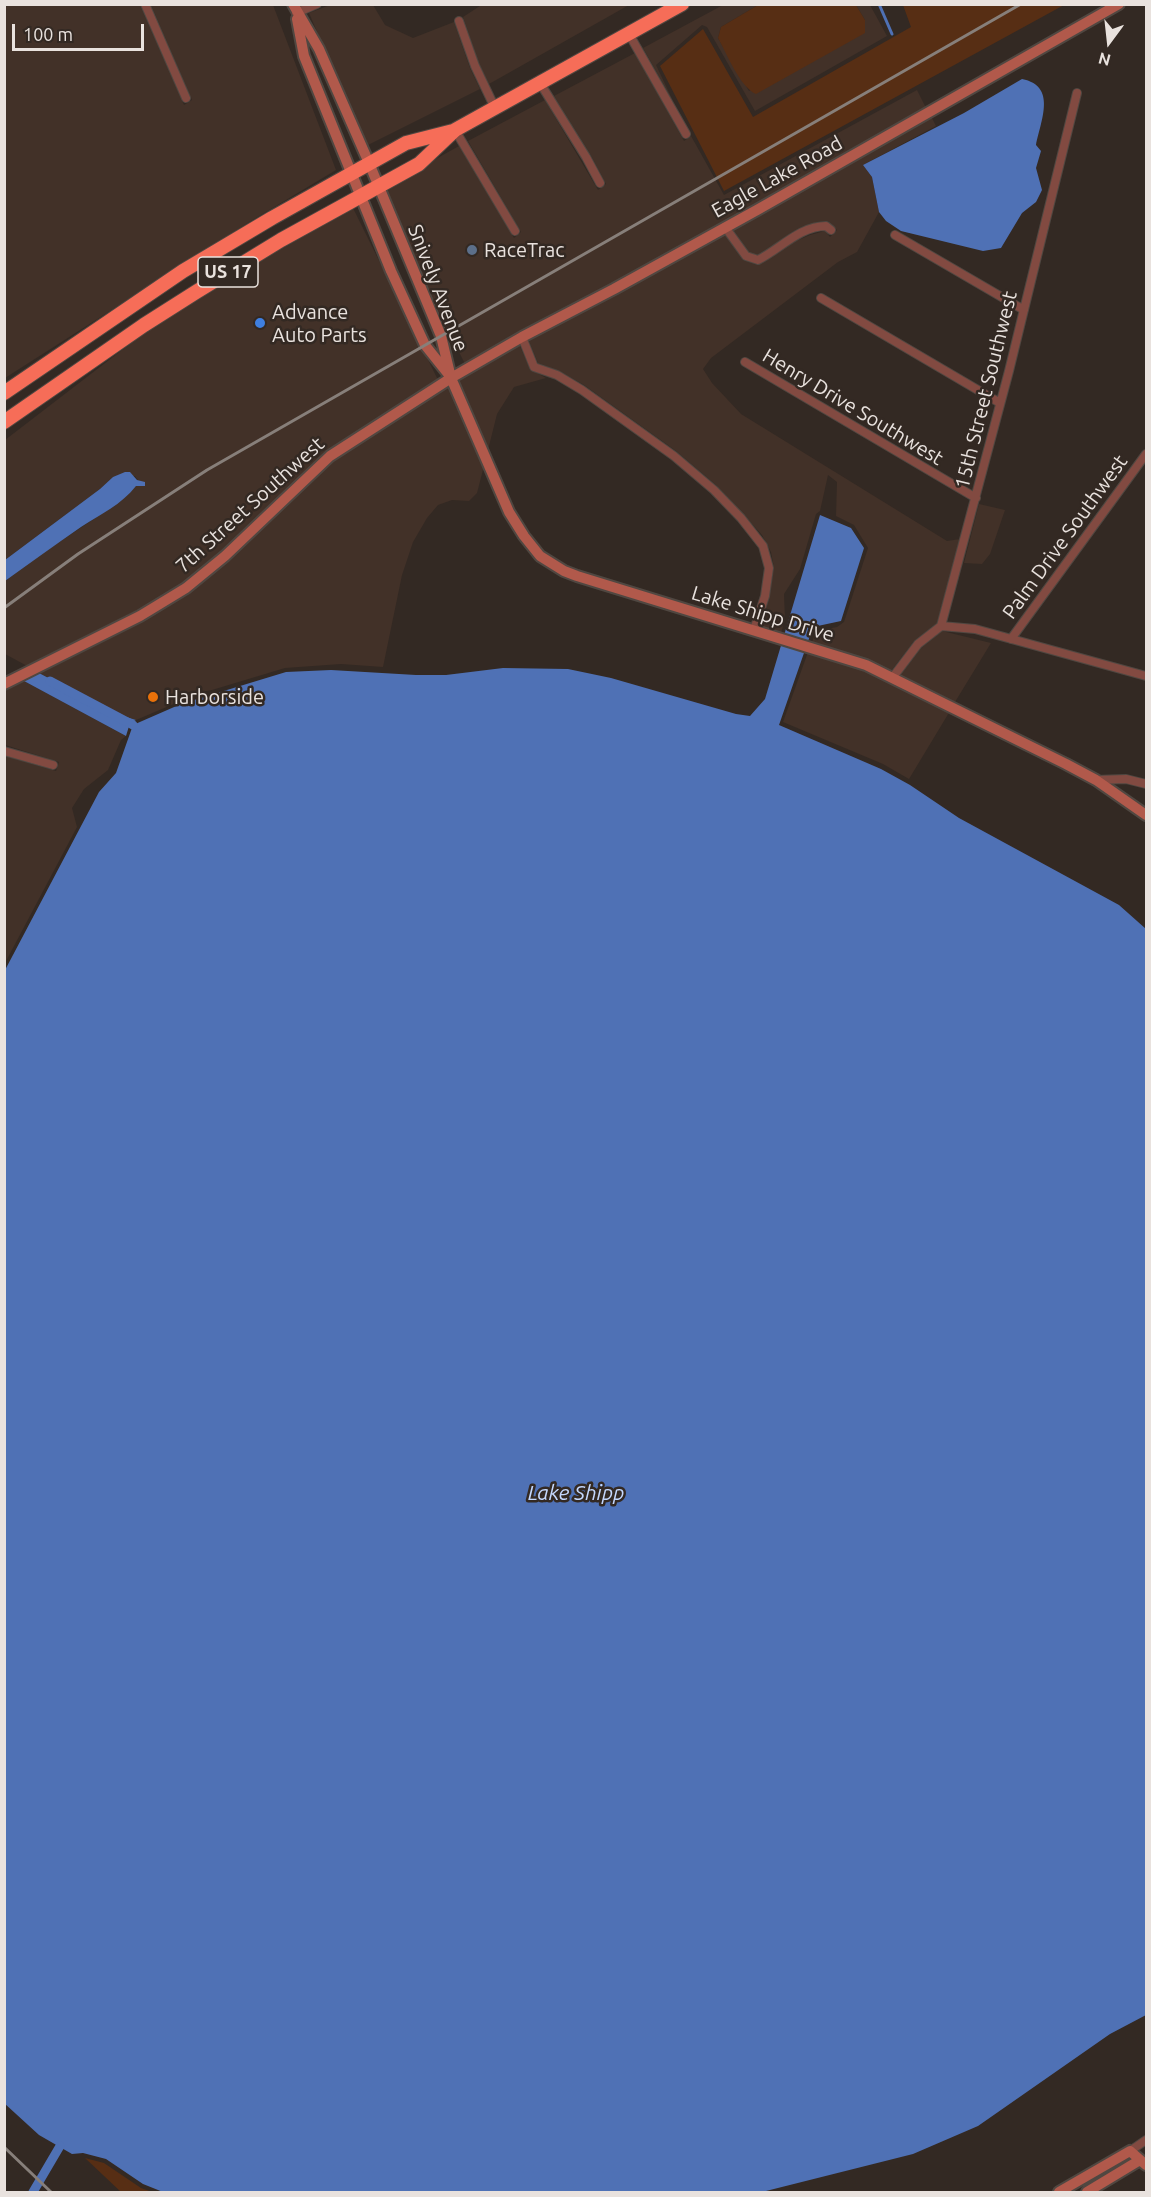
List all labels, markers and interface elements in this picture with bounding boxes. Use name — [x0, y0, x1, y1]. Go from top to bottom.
scale bar — [15, 12, 147, 50]
north arrow — [1079, 12, 1139, 72]
text: 100 m — [23, 24, 73, 44]
text: N — [1096, 49, 1112, 70]
street label: Eagle Lake Road — [707, 131, 847, 223]
street label: Snively Avenue — [403, 221, 473, 355]
place label: RaceTrac — [484, 238, 565, 262]
marker: RaceTrac — [465, 243, 479, 257]
road number: US 17 — [198, 257, 258, 287]
street label: 15th Street Southwest — [950, 289, 1022, 491]
place label: Advance Auto Parts — [272, 300, 367, 347]
marker: Advance Auto Parts — [253, 316, 267, 330]
street label: Henry Drive Southwest — [758, 344, 948, 470]
street label: 7th Street Southwest — [171, 432, 329, 578]
street label: Palm Drive Southwest — [997, 450, 1133, 624]
street label: Lake Shipp Drive — [689, 581, 837, 647]
place label: Harborside — [165, 685, 264, 709]
marker: Harborside — [146, 690, 160, 704]
water label: Lake Shipp — [528, 1480, 624, 1506]

